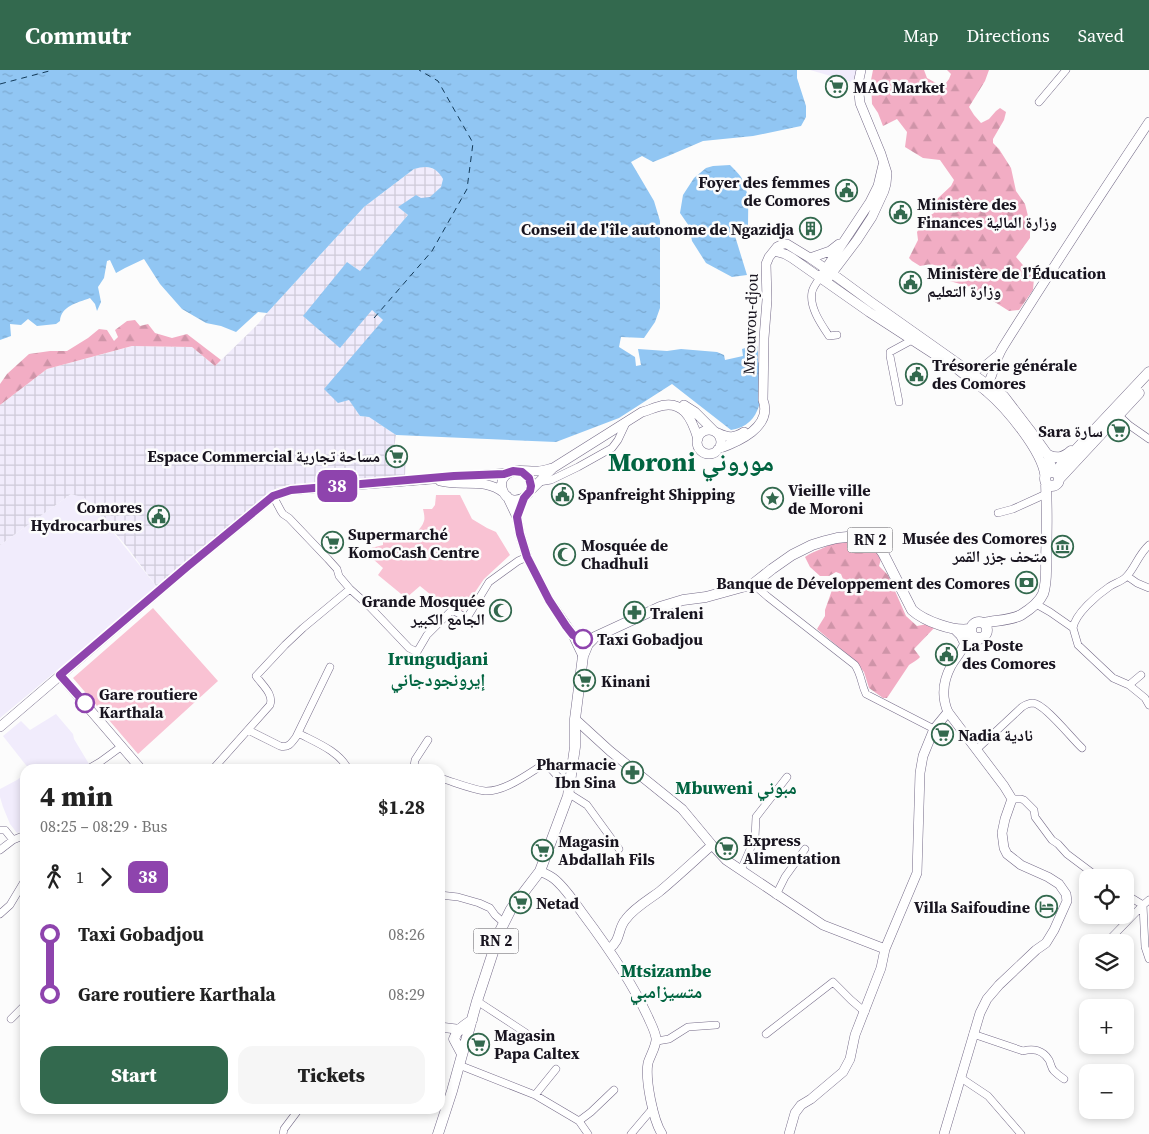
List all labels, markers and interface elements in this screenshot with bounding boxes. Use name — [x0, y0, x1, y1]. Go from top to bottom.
text: Commutr — [25, 19, 131, 52]
text: Map — [903, 23, 939, 48]
text: Directions — [967, 23, 1050, 48]
text: Saved — [1078, 23, 1124, 48]
supermarket icon: MAG Market — [825, 75, 849, 99]
place label: MAG Market — [853, 76, 945, 98]
place label: Foyer des femmes de Comores — [698, 171, 830, 211]
public building icon: Foyer des femmes de Comores — [834, 179, 858, 203]
place label: Ministère des Finances وزارة المالية — [917, 193, 1057, 233]
public building icon: Ministère des Finances وزارة المالية — [889, 201, 913, 225]
building icon: Conseil de l'île autonome de Ngazidja — [798, 217, 822, 241]
place label: Conseil de l'île autonome de Ngazidja — [521, 218, 794, 240]
place label: Ministère de l'Éducation وزارة التعليم — [927, 262, 1106, 303]
public building icon: Ministère de l'Éducation وزارة التعليم — [899, 270, 923, 294]
street label: Mvouvou-djou — [737, 273, 763, 375]
place label: Trésorerie générale des Comores — [932, 354, 1077, 394]
public building icon: Trésorerie générale des Comores — [904, 362, 928, 386]
supermarket icon: Sara سارة — [1107, 419, 1131, 443]
place label: Sara سارة — [1038, 420, 1103, 442]
supermarket icon: Espace Commercial مساحة تجارية — [384, 444, 408, 468]
district label: Moroni موروني — [608, 444, 774, 482]
place label: Espace Commercial مساحة تجارية — [147, 445, 380, 467]
line badge: 38 — [314, 470, 360, 502]
text: 38 — [327, 473, 347, 498]
place label: Vieille ville de Moroni — [788, 479, 871, 519]
public building icon: Spanfreight Shipping — [550, 482, 574, 506]
place label: Spanfreight Shipping — [578, 483, 735, 505]
place icon: Vieille ville de Moroni — [760, 487, 784, 511]
place label: Comores Hydrocarbures — [30, 496, 142, 536]
public building icon: Comores Hydrocarbures — [146, 504, 170, 528]
place label: Supermarché KomoCash Centre — [348, 523, 479, 563]
place label: Musée des Comores متحف جزر القمر — [902, 527, 1047, 567]
road number: RN 2 — [848, 528, 892, 552]
supermarket icon: Supermarché KomoCash Centre — [320, 531, 344, 555]
place label: Mosquée de Chadhuli — [581, 534, 668, 574]
museum icon: Musée des Comores متحف جزر القمر — [1051, 535, 1075, 559]
mosque icon: Mosquée de Chadhuli — [553, 542, 577, 566]
bank icon: Banque de Développement des Comores — [1014, 571, 1038, 595]
place label: Banque de Développement des Comores — [716, 572, 1010, 594]
place label: Grande Mosquée الجامع الكبير — [362, 590, 485, 630]
mosque icon: Grande Mosquée الجامع الكبير — [489, 598, 513, 622]
pharmacy icon: Traleni — [622, 601, 646, 625]
place label: Traleni — [650, 602, 704, 624]
place label: Taxi Gobadjou — [597, 628, 703, 650]
marker: Taxi Gobadjou — [573, 629, 593, 649]
place label: La Poste des Comores — [962, 634, 1056, 674]
public building icon: La Poste des Comores — [934, 642, 958, 666]
district label: Irungudjani إيرونجودجاني — [388, 646, 489, 694]
supermarket icon: Kinani — [573, 669, 597, 693]
place label: Kinani — [601, 670, 650, 692]
place label: Gare routiere Karthala — [99, 683, 198, 723]
marker: Gare routiere Karthala — [75, 693, 95, 713]
supermarket icon: Nadia نادية — [930, 723, 954, 747]
place label: Nadia نادية — [958, 724, 1033, 746]
place label: Pharmacie Ibn Sina — [536, 753, 616, 793]
pharmacy icon: Pharmacie Ibn Sina — [620, 761, 644, 785]
district label: Mbuweni مبوني — [675, 775, 797, 802]
text: 4 min — [40, 777, 113, 815]
text: $1.28 — [378, 794, 425, 820]
text: 08:25 – 08:29 · Bus — [40, 815, 168, 837]
place label: Express Alimentation — [743, 829, 841, 869]
place label: Magasin Abdallah Fils — [558, 830, 655, 870]
supermarket icon: Express Alimentation — [715, 837, 739, 861]
supermarket icon: Magasin Abdallah Fils — [530, 838, 554, 862]
icon: walk — [40, 863, 68, 891]
icon: forward — [92, 863, 120, 891]
text: 38 — [138, 864, 158, 889]
text: 1 — [76, 866, 84, 888]
map controls — [1079, 869, 1134, 1119]
button: locate — [1079, 869, 1134, 924]
supermarket icon: Netad — [508, 891, 532, 915]
place label: Netad — [536, 892, 580, 914]
hotel icon: Villa Saifoudine — [1034, 895, 1058, 919]
place label: Villa Saifoudine — [914, 896, 1030, 918]
text: Taxi Gobadjou — [78, 921, 204, 947]
text: 08:26 — [388, 923, 425, 945]
road number: RN 2 — [474, 928, 518, 954]
button: layers — [1079, 934, 1134, 989]
district label: Mtsizambe متسيزامبي — [621, 958, 711, 1006]
text: Gare routiere Karthala — [78, 981, 276, 1007]
text: 08:29 — [388, 983, 425, 1005]
button: + — [1079, 999, 1134, 1054]
place label: Magasin Papa Caltex — [494, 1024, 580, 1064]
supermarket icon: Magasin Papa Caltex — [466, 1032, 490, 1056]
button: Start — [40, 1046, 228, 1104]
button: Tickets — [238, 1046, 425, 1104]
button: − — [1079, 1064, 1134, 1119]

